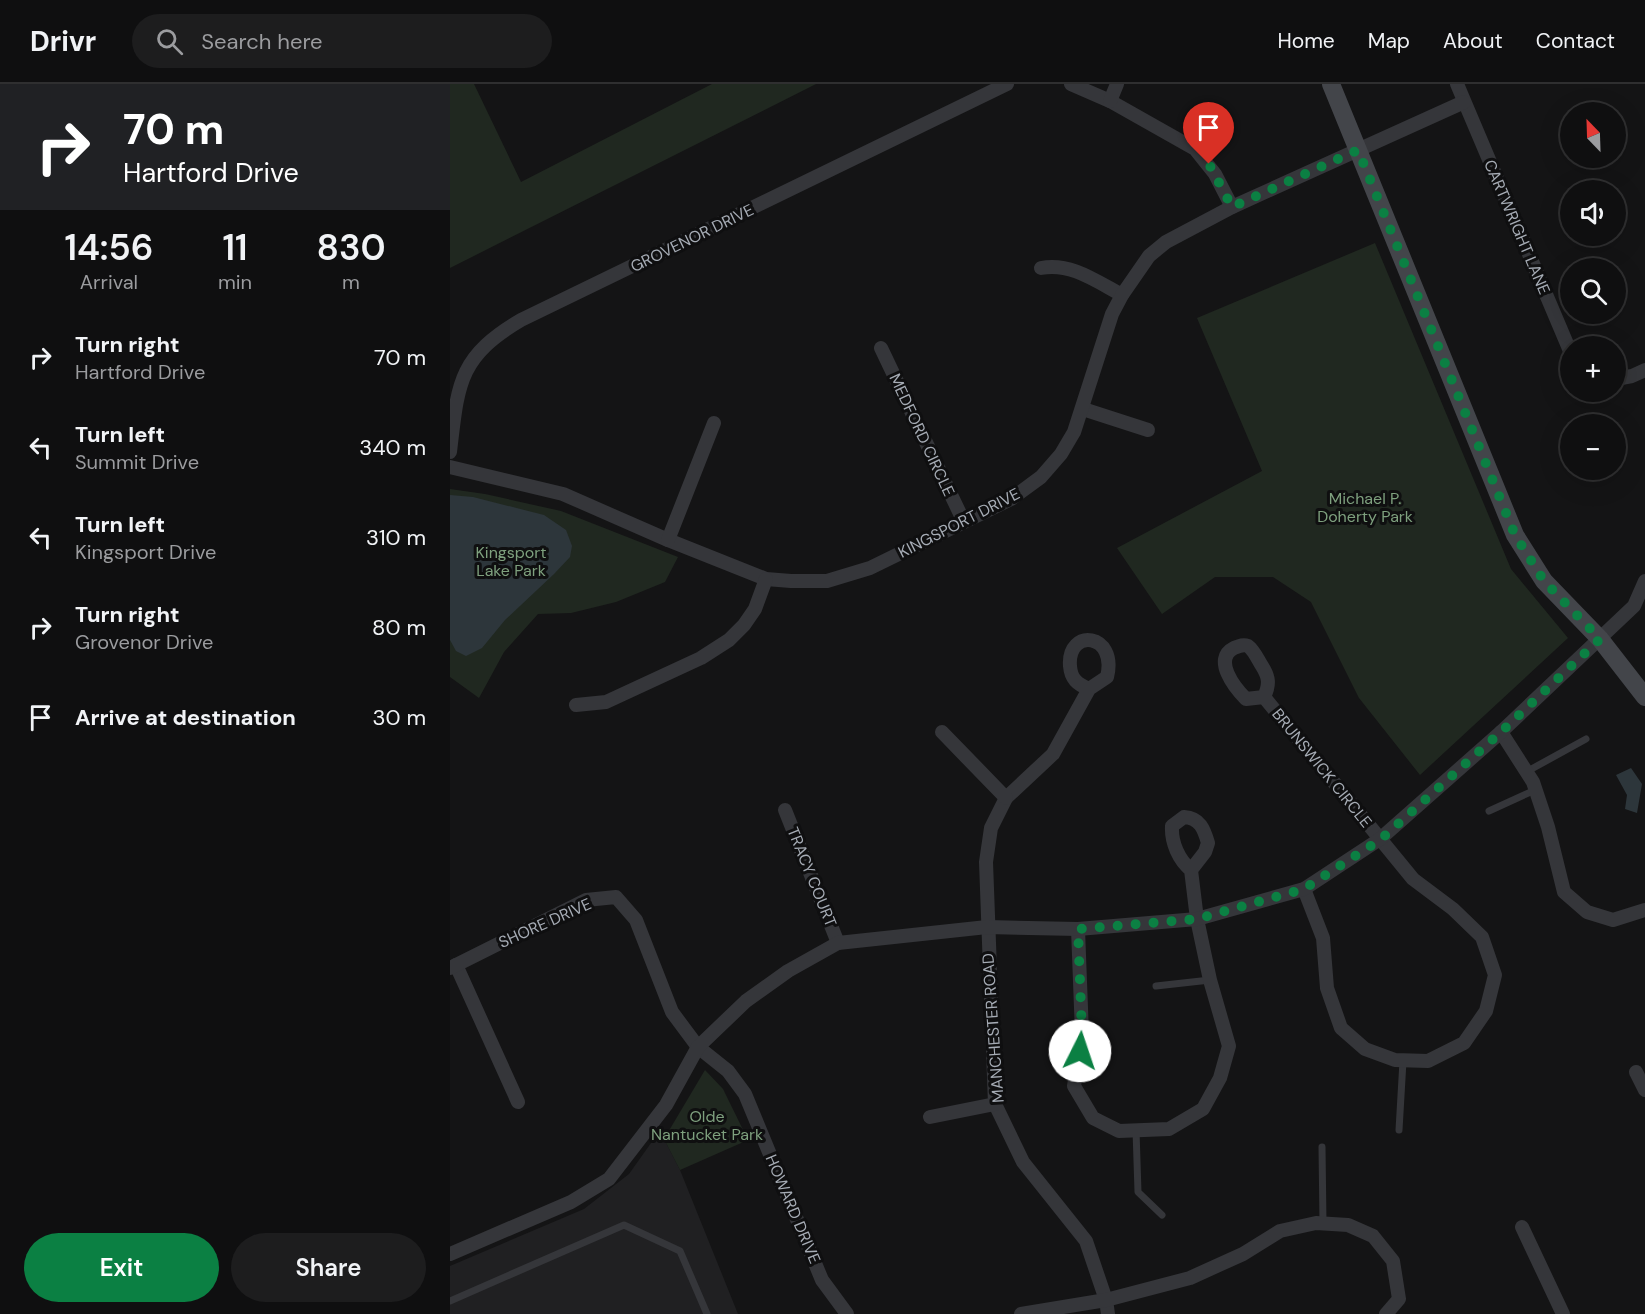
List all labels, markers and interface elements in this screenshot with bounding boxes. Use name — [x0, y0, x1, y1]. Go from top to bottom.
search box — [132, 14, 552, 68]
text: Drivr — [30, 23, 96, 60]
icon: search — [153, 25, 186, 58]
text: Search here — [201, 27, 323, 56]
text: Home — [1277, 27, 1335, 55]
text: Map — [1368, 27, 1410, 55]
text: About — [1443, 27, 1503, 55]
text: Contact — [1536, 27, 1615, 55]
text: 70 m — [123, 102, 224, 157]
pin — [1183, 102, 1234, 164]
north arrow — [1560, 102, 1626, 168]
map controls — [1560, 102, 1626, 480]
icon: right — [24, 108, 102, 186]
icon: arrive — [1192, 111, 1225, 144]
text: Hartford Drive — [123, 155, 299, 190]
street label: CARTWRIGHT LANE — [1479, 156, 1555, 298]
button: sound — [1560, 180, 1626, 246]
street label: GROVENOR DRIVE — [627, 199, 757, 277]
text: 14:56 — [64, 224, 154, 271]
text: 11 — [222, 224, 247, 271]
text: 830 — [316, 224, 386, 271]
button: search — [1560, 258, 1626, 324]
text: Arrival — [80, 269, 138, 295]
text: min — [218, 269, 252, 295]
text: m — [342, 269, 360, 295]
text: Turn right — [75, 330, 180, 359]
button: + — [1560, 336, 1626, 402]
icon: right — [24, 341, 57, 374]
text: 70 m — [374, 343, 426, 372]
text: Hartford Drive — [75, 359, 205, 385]
street label: MEDFORD CIRCLE — [884, 370, 960, 500]
button: − — [1560, 414, 1626, 480]
text: Turn left — [75, 420, 165, 449]
icon: left — [24, 431, 57, 464]
text: 340 m — [359, 433, 426, 462]
text: Summit Drive — [75, 449, 199, 475]
street label: KINGSPORT DRIVE — [895, 483, 1023, 563]
park label: Michael P. Doherty Park — [1317, 488, 1413, 527]
text: Turn left — [75, 510, 165, 539]
icon: left — [24, 521, 57, 554]
text: 310 m — [366, 523, 426, 552]
text: Kingsport Drive — [75, 539, 216, 565]
park label: Kingsport Lake Park — [475, 542, 547, 581]
text: Turn right — [75, 600, 180, 629]
icon: right — [24, 611, 57, 644]
text: 80 m — [372, 613, 426, 642]
text: Grovenor Drive — [75, 629, 213, 655]
icon: arrive — [24, 701, 57, 734]
text: Arrive at destination — [75, 703, 296, 732]
text: 30 m — [372, 703, 426, 732]
street label: BRUNSWICK CIRCLE — [1267, 704, 1377, 832]
street label: TRACY COURT — [782, 824, 842, 930]
street label: SHORE DRIVE — [495, 893, 595, 953]
street label: MANCHESTER ROAD — [977, 952, 1009, 1104]
position arrow — [1048, 1019, 1112, 1083]
park label: Olde Nantucket Park — [651, 1106, 763, 1145]
street label: HOWARD DRIVE — [761, 1151, 825, 1267]
button: Exit — [24, 1233, 219, 1302]
button: Share — [231, 1233, 426, 1302]

